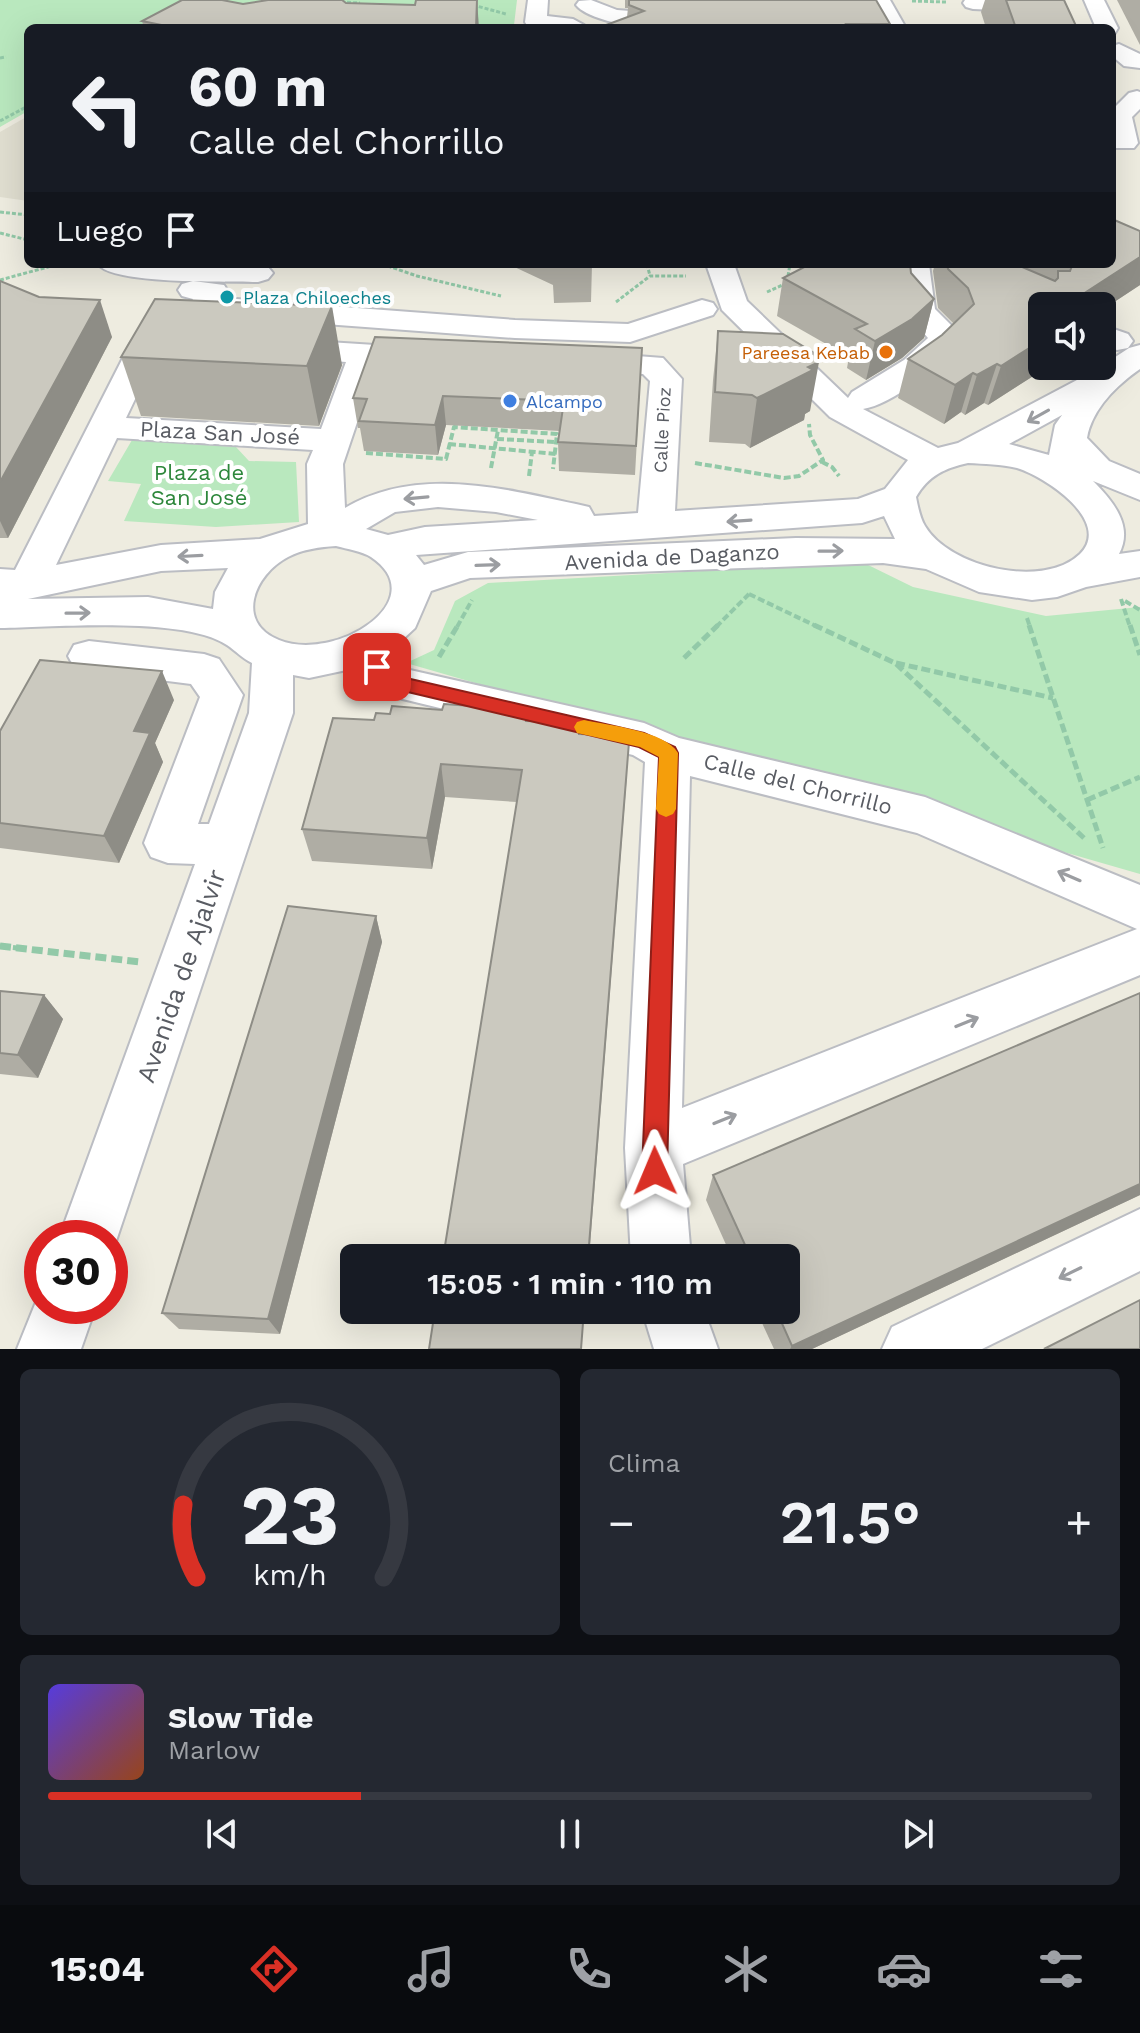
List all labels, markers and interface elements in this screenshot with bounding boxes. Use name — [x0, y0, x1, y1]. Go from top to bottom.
text: 60 m — [188, 54, 327, 120]
icon: left — [56, 56, 160, 160]
text: Calle del Chorrillo — [188, 121, 505, 163]
icon: arrive — [159, 208, 203, 252]
text: Luego — [56, 213, 143, 248]
place label: Plaza Chiloeches — [243, 287, 391, 308]
marker: Plaza Chiloeches — [218, 288, 236, 306]
map controls — [1028, 292, 1116, 380]
button: sound — [1028, 292, 1116, 380]
place label: Pareesa Kebab — [741, 342, 870, 363]
marker: Pareesa Kebab — [877, 343, 895, 361]
street label: Calle Pioz — [649, 386, 675, 474]
place label: Alcampo — [526, 391, 603, 412]
marker: Alcampo — [501, 392, 519, 410]
one-way arrow — [1027, 408, 1050, 424]
street label: Plaza San José — [139, 416, 301, 450]
park label: Plaza de San José — [151, 460, 247, 510]
one-way arrow — [404, 491, 430, 506]
one-way arrow — [726, 514, 753, 529]
street label: Avenida de Daganzo — [564, 539, 780, 575]
one-way arrow — [817, 543, 844, 559]
one-way arrow — [177, 549, 204, 564]
one-way arrow — [474, 557, 501, 572]
one-way arrow — [64, 605, 91, 620]
pin — [343, 633, 411, 701]
icon: arrive — [355, 645, 399, 689]
street label: Calle del Chorrillo — [701, 748, 895, 820]
street label: Avenida de Ajalvir — [130, 865, 232, 1087]
one-way arrow — [1057, 867, 1082, 882]
one-way arrow — [954, 1014, 979, 1028]
one-way arrow — [712, 1111, 737, 1125]
position arrow — [613, 1129, 697, 1213]
speed limit sign: 30 — [24, 1220, 128, 1324]
text: 15:05 · 1 min · 110 m — [427, 1266, 713, 1301]
one-way arrow — [1058, 1266, 1082, 1281]
text: Clima — [608, 1448, 680, 1478]
text: 23 — [241, 1467, 339, 1564]
text: 21.5° — [779, 1487, 921, 1558]
text: − — [608, 1497, 635, 1549]
text: + — [1065, 1497, 1092, 1549]
text: km/h — [253, 1558, 327, 1592]
text: Slow Tide — [168, 1700, 313, 1735]
text: Marlow — [168, 1735, 260, 1765]
icon: previous — [200, 1812, 244, 1856]
icon: pause — [548, 1812, 592, 1856]
icon: next — [896, 1812, 940, 1856]
icon: directions — [246, 1941, 302, 1997]
icon: music — [403, 1941, 459, 1997]
icon: phone — [561, 1941, 617, 1997]
icon: climate — [718, 1941, 774, 1997]
icon: car — [876, 1941, 932, 1997]
icon: filters — [1033, 1941, 1089, 1997]
text: 15:04 — [51, 1948, 145, 1990]

